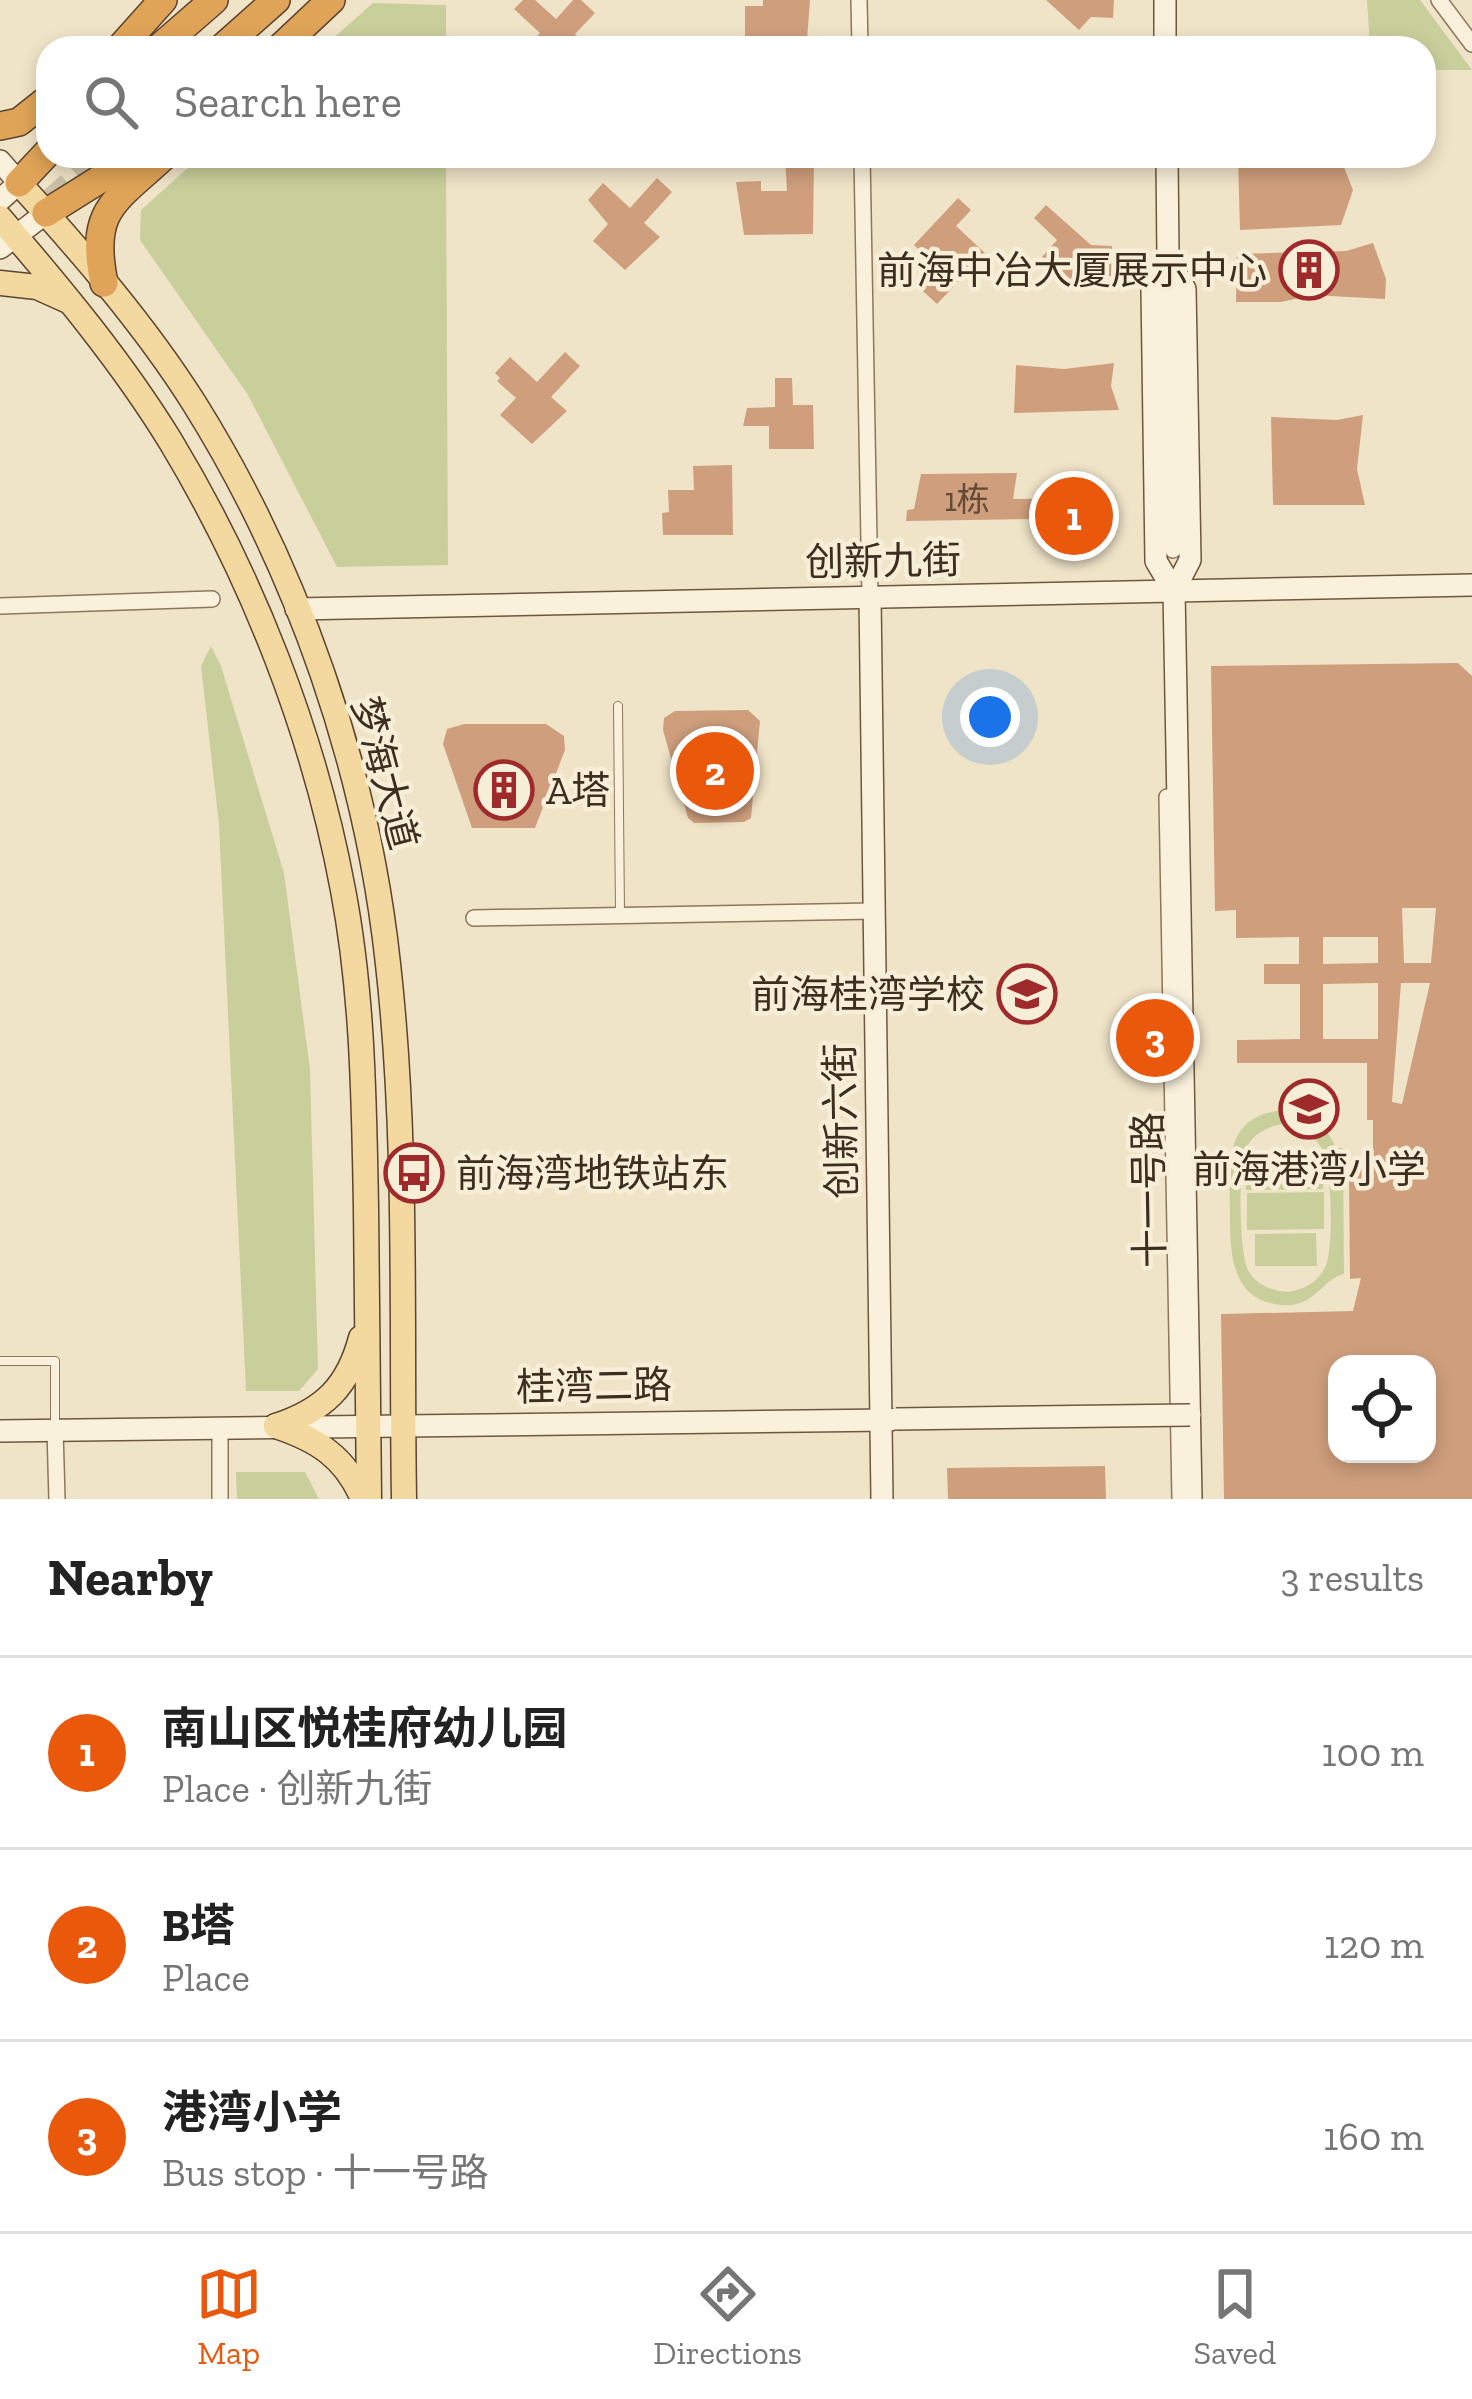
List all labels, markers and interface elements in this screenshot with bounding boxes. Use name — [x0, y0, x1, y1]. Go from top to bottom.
search box — [36, 36, 1436, 168]
icon: search — [78, 69, 144, 135]
text: Search here — [174, 75, 402, 129]
building icon: 前海中冶大厦展示中心 — [1278, 239, 1340, 301]
place label: 前海中冶大厦展示中心 — [877, 247, 1267, 294]
pin: 1 — [1035, 471, 1113, 561]
house number: 1栋 — [944, 480, 990, 519]
street label: 创新九街 — [805, 536, 961, 586]
your location — [960, 687, 1020, 747]
street label: 梦海大道 — [342, 692, 428, 854]
pin: 2 — [676, 726, 754, 816]
building icon: A塔 — [473, 759, 535, 821]
place label: A塔 — [546, 767, 610, 814]
school or university icon: 前海桂湾学校 — [996, 963, 1058, 1025]
place label: 前海桂湾学校 — [751, 971, 985, 1018]
pin: 3 — [1116, 993, 1194, 1083]
street label: 创新六街 — [816, 1043, 866, 1199]
school or university icon: 前海港湾小学 — [1278, 1078, 1340, 1140]
street label: 十一号路 — [1124, 1112, 1174, 1268]
bus stop icon: 前海湾地铁站东 — [383, 1142, 445, 1204]
place label: 前海港湾小学 — [1192, 1146, 1426, 1193]
place label: 前海湾地铁站东 — [456, 1150, 729, 1197]
map controls — [1328, 1355, 1436, 1463]
button: locate — [1328, 1355, 1436, 1463]
street label: 桂湾二路 — [516, 1361, 672, 1411]
text: Nearby — [48, 1547, 213, 1608]
text: 3 results — [1280, 1554, 1424, 1601]
text: 南山区悦桂府幼儿园 — [162, 1702, 567, 1756]
text: 1 — [79, 1729, 95, 1776]
text: 100 m — [1322, 1729, 1424, 1776]
text: Place · 创新九街 — [162, 1765, 432, 1812]
text: B塔 — [162, 1899, 235, 1953]
text: 2 — [77, 1921, 97, 1968]
text: 120 m — [1324, 1921, 1424, 1968]
text: Place — [162, 1954, 250, 2001]
text: 港湾小学 — [162, 2086, 342, 2140]
text: 3 — [77, 2113, 97, 2160]
text: 160 m — [1323, 2113, 1424, 2160]
text: Bus stop · 十一号路 — [162, 2149, 489, 2196]
tab: Map — [196, 2261, 262, 2372]
tab: Directions — [653, 2261, 802, 2372]
tab: Saved — [1194, 2261, 1276, 2372]

